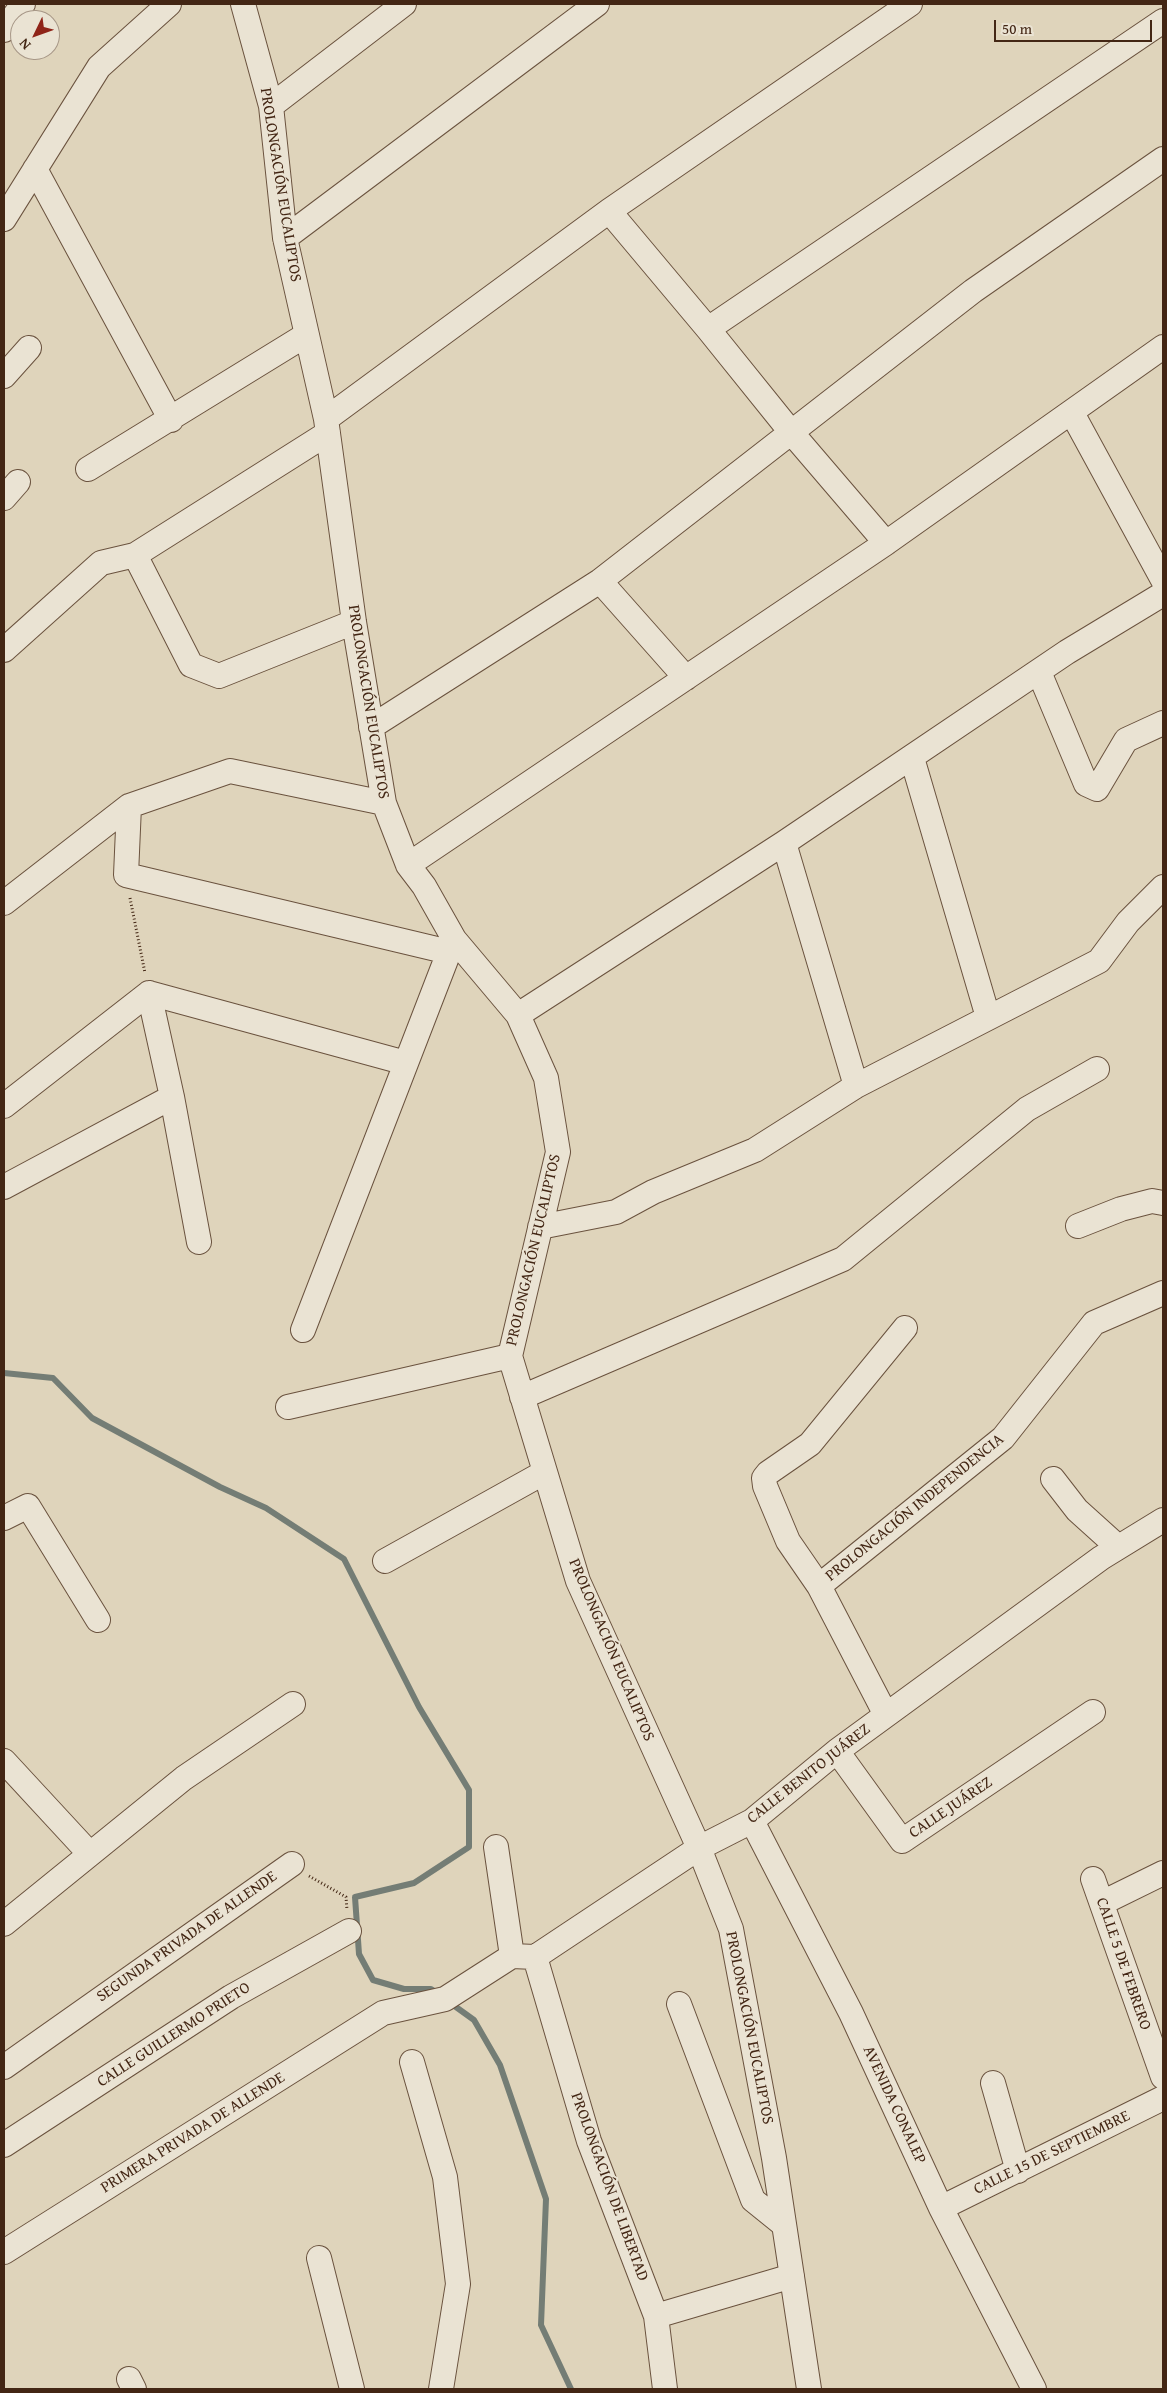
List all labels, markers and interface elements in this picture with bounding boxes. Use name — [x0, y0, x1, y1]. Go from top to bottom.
north arrow — [10, 10, 60, 60]
scale bar — [997, 10, 1154, 42]
text: 50 m — [1002, 18, 1032, 39]
text: N — [14, 34, 35, 55]
street label: PROLONGACIÓN EUCALIPTOS — [255, 87, 305, 283]
street label: PROLONGACIÓN EUCALIPTOS — [343, 604, 393, 800]
street label: PROLONGACIÓN EUCALIPTOS — [503, 1152, 565, 1348]
street label: PROLONGACIÓN INDEPENDENCIA — [822, 1430, 1008, 1586]
street label: PROLONGACIÓN EUCALIPTOS — [564, 1556, 658, 1744]
street label: CALLE BENITO JUÁREZ — [744, 1720, 874, 1828]
street label: CALLE JUÁREZ — [906, 1773, 996, 1843]
street label: SEGUNDA PRIVADA DE ALLENDE — [93, 1867, 281, 2007]
street label: CALLE 5 DE FEBRERO — [1091, 1895, 1155, 2033]
street label: PROLONGACIÓN EUCALIPTOS — [721, 1930, 777, 2126]
street label: CALLE GUILLERMO PRIETO — [94, 1978, 254, 2092]
street label: AVENIDA CONALEP — [858, 2043, 930, 2167]
street label: PRIMERA PRIVADA DE ALLENDE — [98, 2068, 288, 2198]
street label: PROLONGACIÓN DE LIBERTAD — [566, 2090, 652, 2284]
street label: CALLE 15 DE SEPTIEMBRE — [971, 2107, 1133, 2199]

